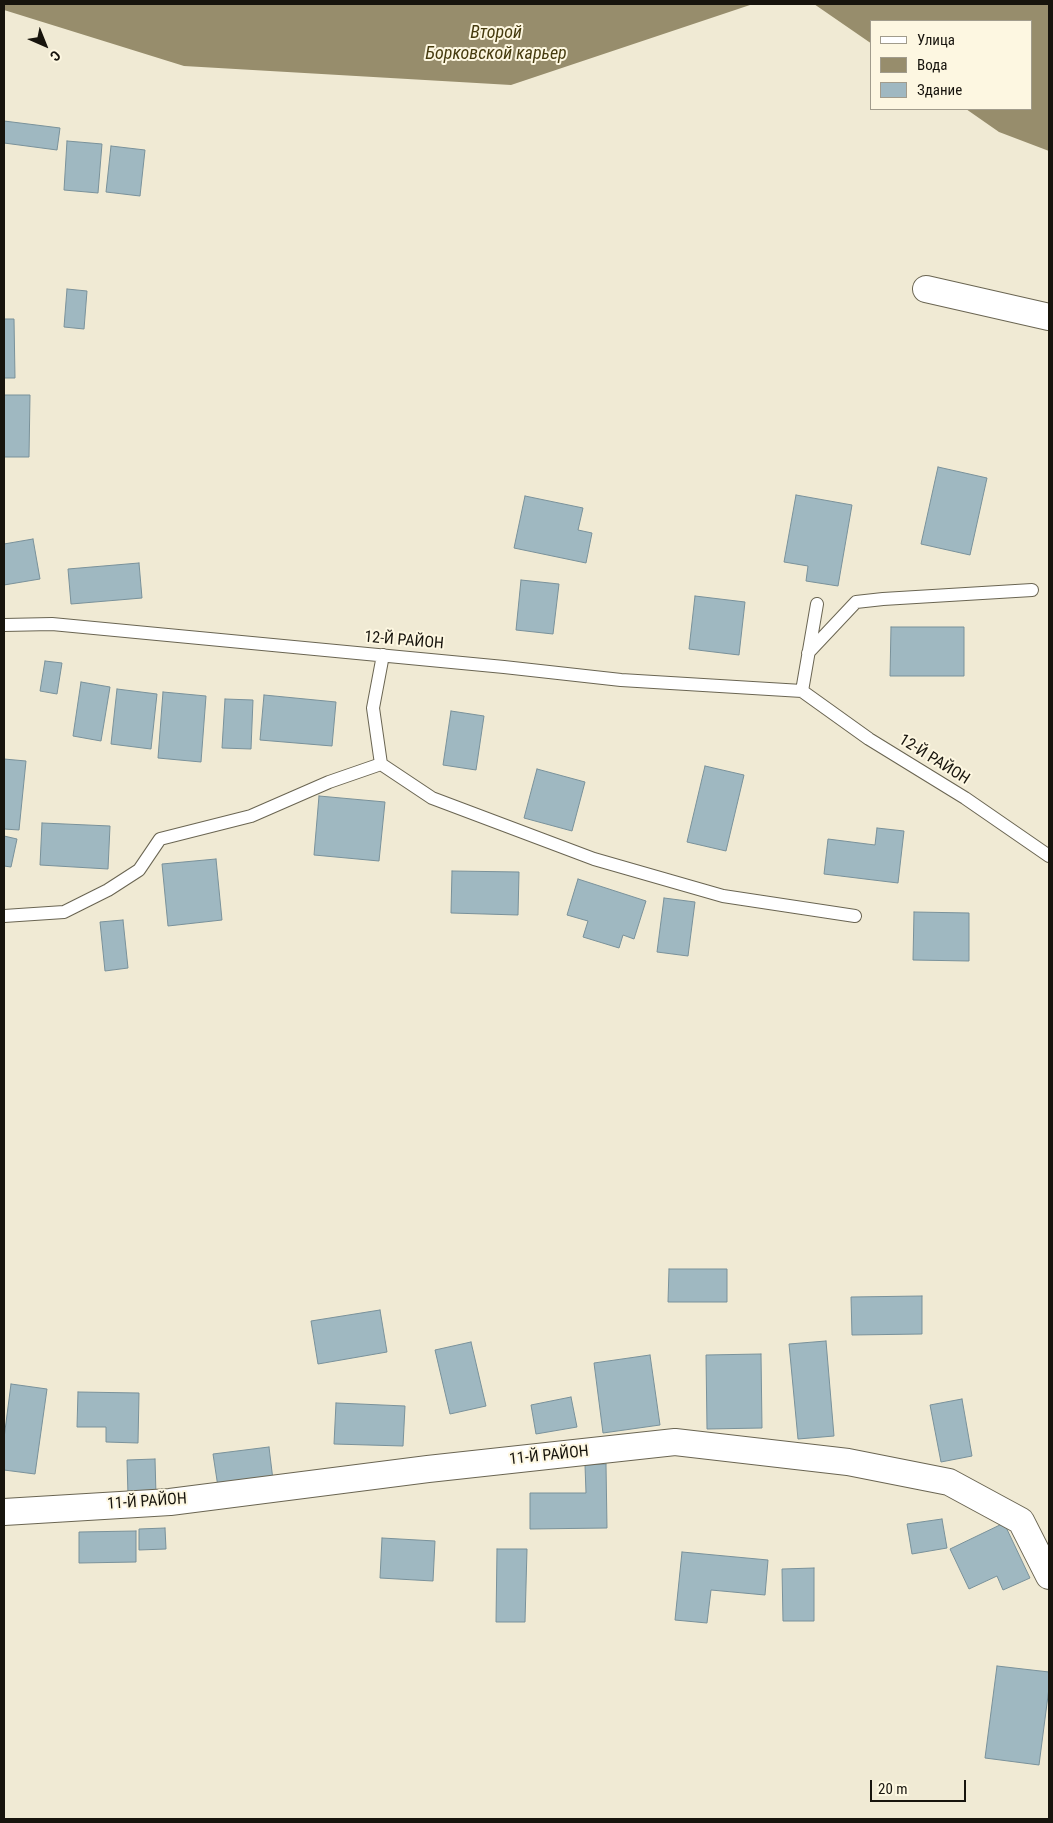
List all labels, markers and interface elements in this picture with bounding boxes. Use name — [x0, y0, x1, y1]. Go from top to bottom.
north arrow — [20, 20, 70, 70]
legend — [870, 20, 1033, 110]
water label: Второй Борковской карьер — [425, 22, 567, 64]
text: Улица — [917, 31, 955, 49]
text: С — [47, 47, 64, 64]
text: Вода — [917, 56, 947, 74]
text: Здание — [917, 81, 962, 99]
street label: 12-Й РАЙОН — [363, 628, 445, 654]
street label: 12-Й РАЙОН — [895, 731, 973, 789]
street label: 11-Й РАЙОН — [508, 1442, 590, 1470]
street label: 11-Й РАЙОН — [107, 1490, 187, 1514]
scale bar — [873, 1770, 969, 1802]
text: 20 m — [878, 1780, 908, 1798]

